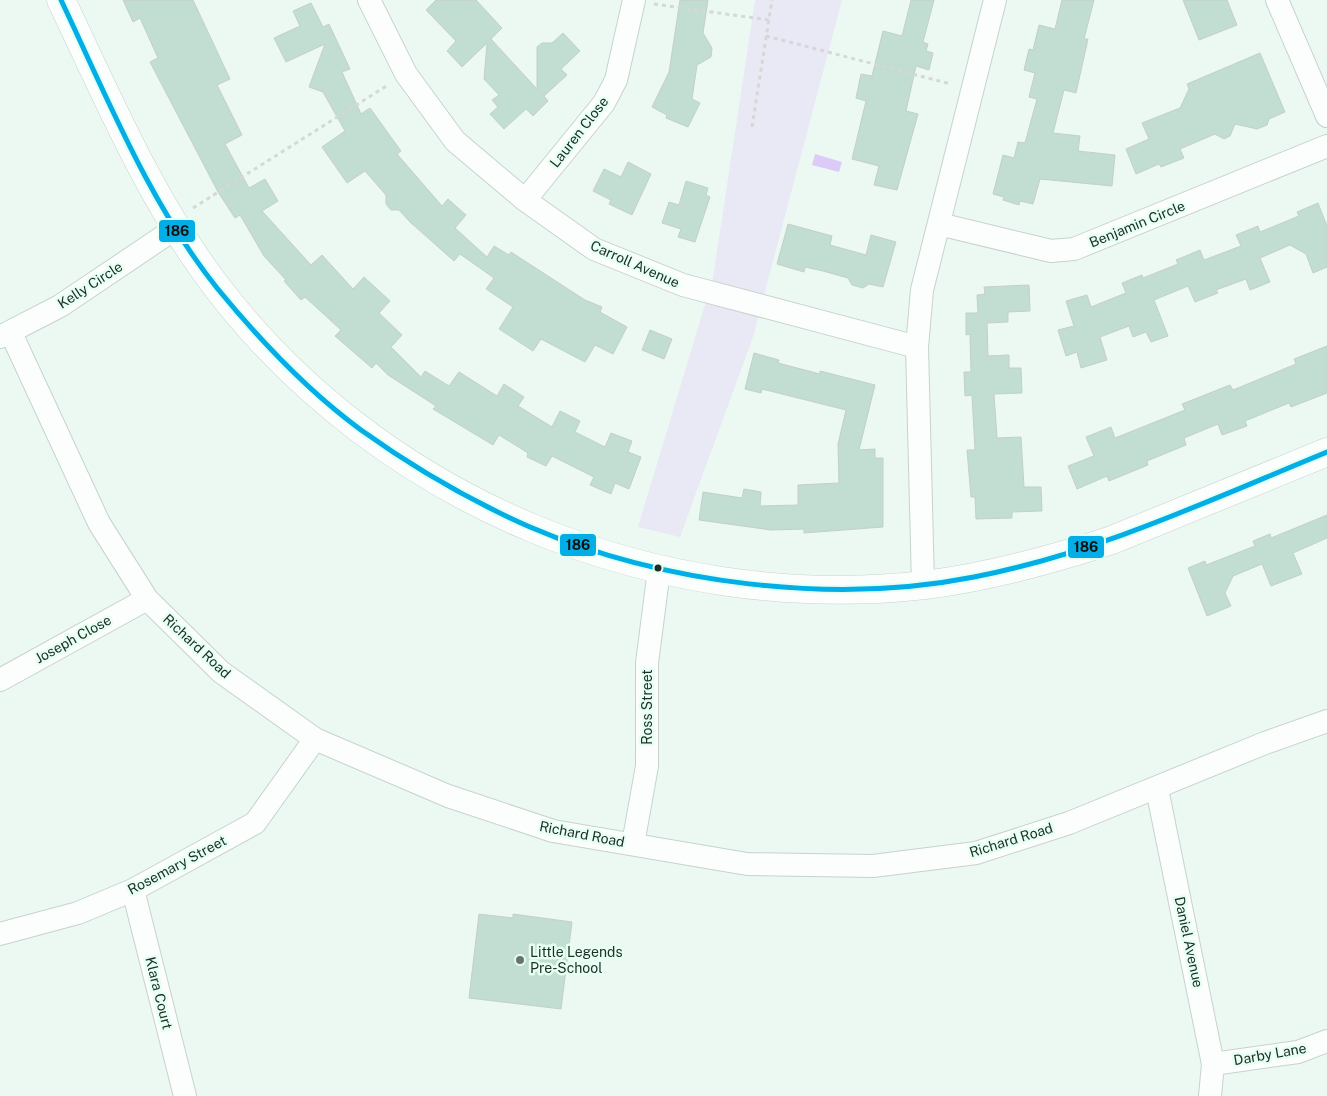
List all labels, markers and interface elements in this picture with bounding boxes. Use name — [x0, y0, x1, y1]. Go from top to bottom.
street label: Lauren Close — [547, 94, 612, 170]
street label: Benjamin Circle — [1087, 197, 1187, 251]
line badge: 186 — [158, 219, 196, 243]
text: 186 — [165, 223, 189, 239]
street label: Carroll Avenue — [588, 237, 682, 291]
street label: Kelly Circle — [55, 258, 125, 312]
line badge: 186 — [559, 533, 597, 557]
line badge: 186 — [1067, 535, 1105, 559]
text: 186 — [566, 537, 590, 553]
text: 186 — [1074, 539, 1098, 555]
unlabelled marker — [653, 563, 663, 573]
street label: Joseph Close — [32, 611, 114, 666]
street label: Richard Road — [160, 611, 234, 681]
street label: Ross Street — [639, 669, 655, 745]
street label: Richard Road — [538, 818, 626, 850]
street label: Richard Road — [967, 820, 1055, 860]
street label: Rosemary Street — [125, 832, 229, 898]
street label: Daniel Avenue — [1172, 895, 1206, 989]
place label: Little Legends Pre-School — [530, 944, 623, 976]
marker: Little Legends Pre-School — [514, 954, 526, 966]
street label: Klara Court — [142, 955, 176, 1031]
street label: Darby Lane — [1232, 1040, 1308, 1068]

